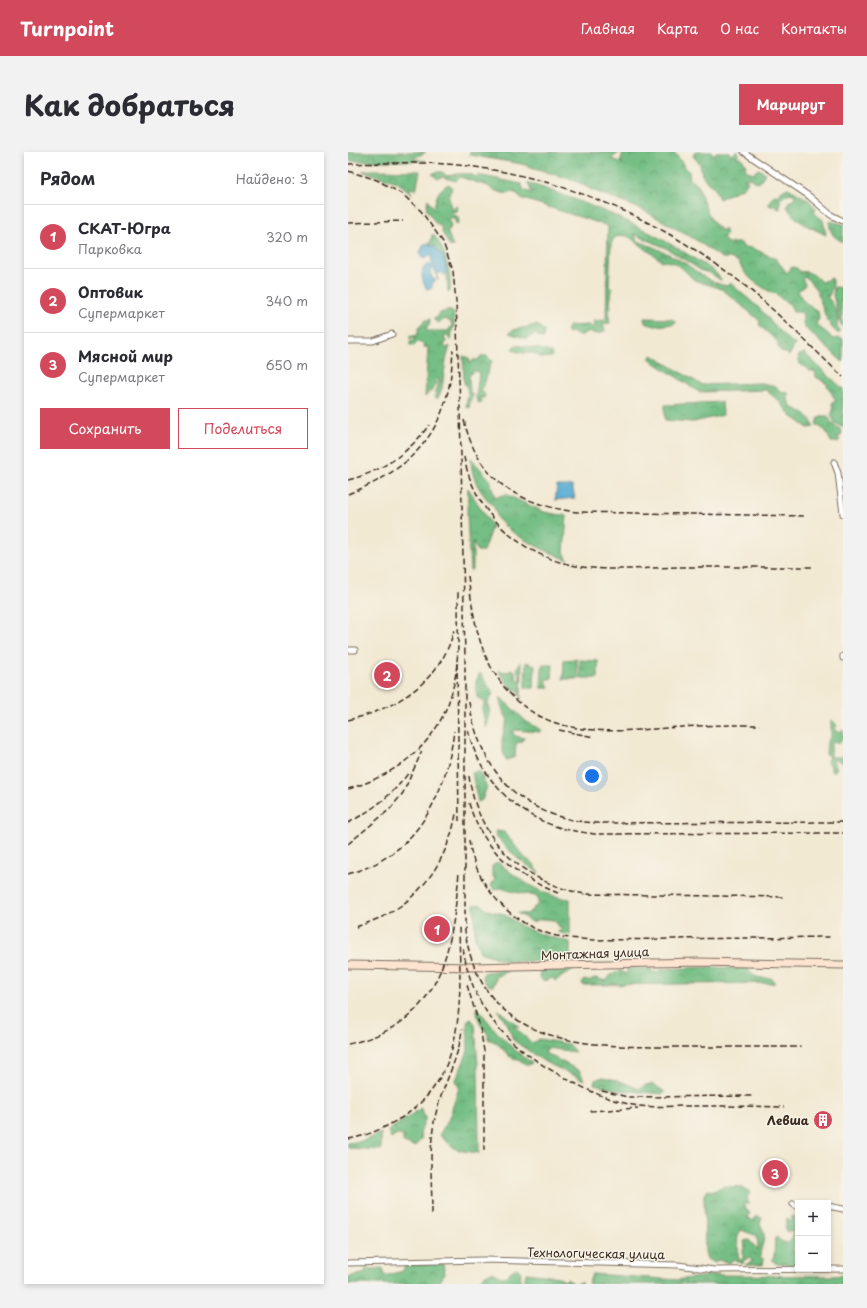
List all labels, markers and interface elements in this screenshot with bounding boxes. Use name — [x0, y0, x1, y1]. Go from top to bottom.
text: Turnpoint — [20, 14, 114, 42]
text: Главная — [581, 18, 635, 39]
text: Карта — [657, 18, 698, 39]
text: О нас — [720, 18, 759, 39]
text: Контакты — [781, 18, 847, 39]
text: Как добраться — [24, 83, 235, 126]
button: Маршрут — [739, 84, 843, 125]
text: Рядом — [40, 165, 95, 191]
text: Найдено: 3 — [236, 169, 308, 188]
text: СКАТ-Югра — [78, 216, 171, 239]
text: 1 — [50, 227, 56, 246]
text: 320 m — [266, 227, 308, 246]
text: Парковка — [78, 239, 142, 258]
text: Оптовик — [78, 280, 143, 303]
text: 2 — [48, 291, 58, 310]
text: 340 m — [265, 291, 308, 310]
text: Супермаркет — [78, 303, 165, 322]
text: Мясной мир — [78, 344, 173, 367]
text: 3 — [49, 355, 57, 374]
text: 650 m — [266, 355, 308, 374]
text: Супермаркет — [78, 367, 165, 386]
button: Сохранить — [40, 408, 170, 449]
button: Поделиться — [178, 408, 308, 449]
pin: 2 — [374, 660, 400, 690]
your location — [582, 766, 602, 786]
pin: 1 — [424, 914, 450, 944]
street label: Монтажная улица — [541, 942, 650, 964]
building icon: Левша — [812, 1109, 834, 1131]
place label: Левша — [767, 1111, 810, 1129]
pin: 3 — [762, 1158, 788, 1188]
map controls — [795, 1200, 831, 1272]
button: + — [795, 1200, 831, 1236]
button: − — [795, 1236, 831, 1272]
street label: Технологическая улица — [527, 1243, 665, 1263]

